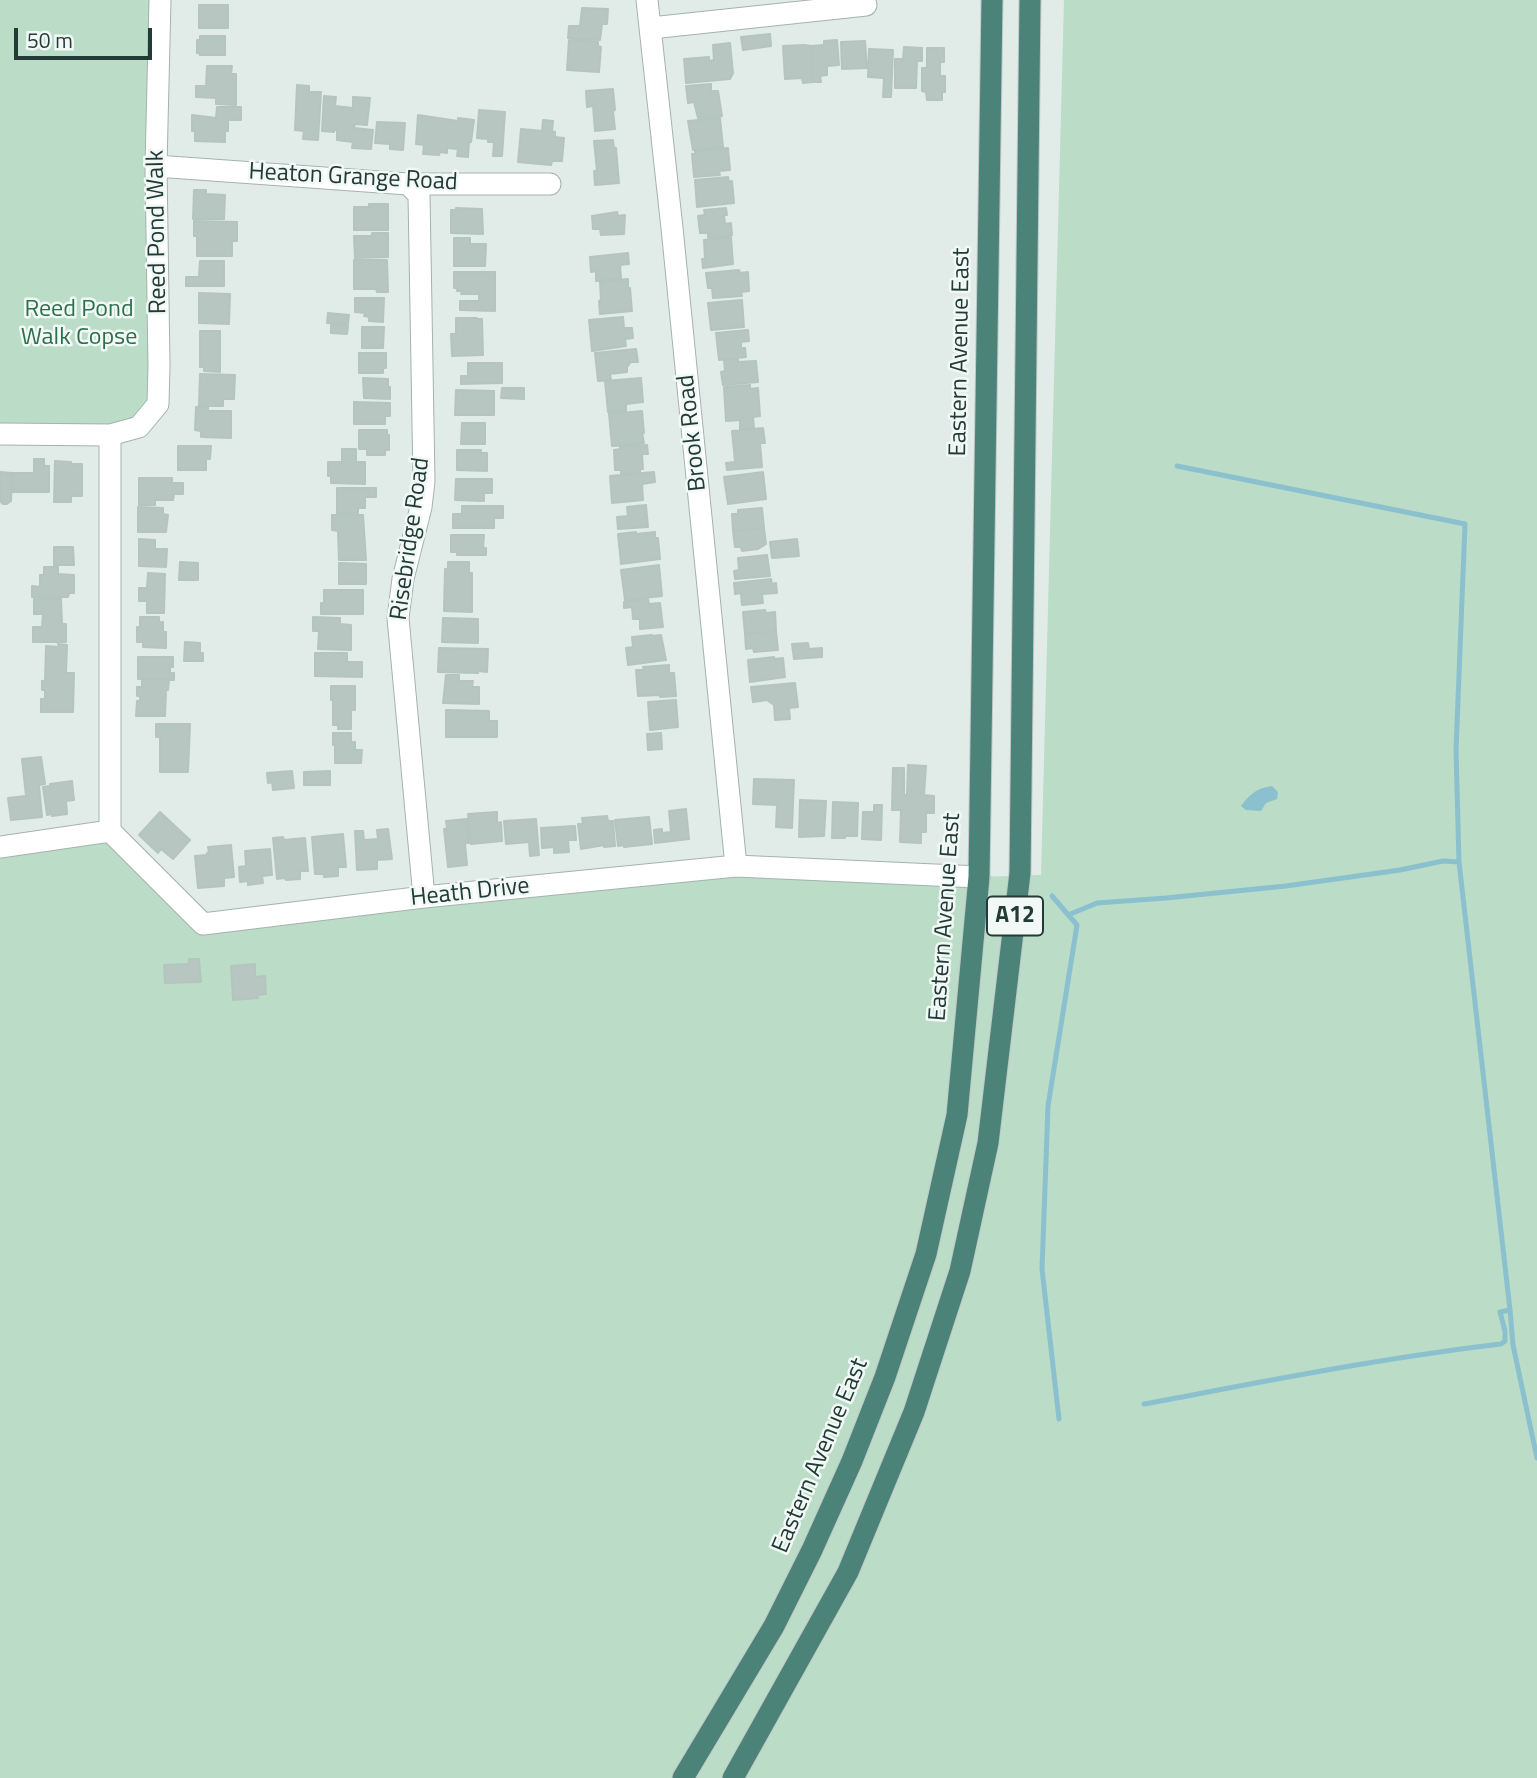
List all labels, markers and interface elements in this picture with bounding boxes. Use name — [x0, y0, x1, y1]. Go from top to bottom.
scale bar — [18, 14, 156, 58]
text: 50 m — [27, 24, 73, 56]
street label: Reed Pond Walk — [142, 150, 174, 314]
street label: Heaton Grange Road — [248, 158, 458, 198]
street label: Eastern Avenue East — [945, 247, 977, 457]
park label: Reed Pond Walk Copse — [21, 296, 137, 352]
street label: Brook Road — [673, 373, 713, 493]
street label: Risebridge Road — [385, 456, 437, 622]
street label: Eastern Avenue East — [924, 812, 968, 1022]
street label: Heath Drive — [409, 872, 531, 914]
road number: A12 — [987, 897, 1043, 936]
street label: Eastern Avenue East — [767, 1354, 875, 1558]

